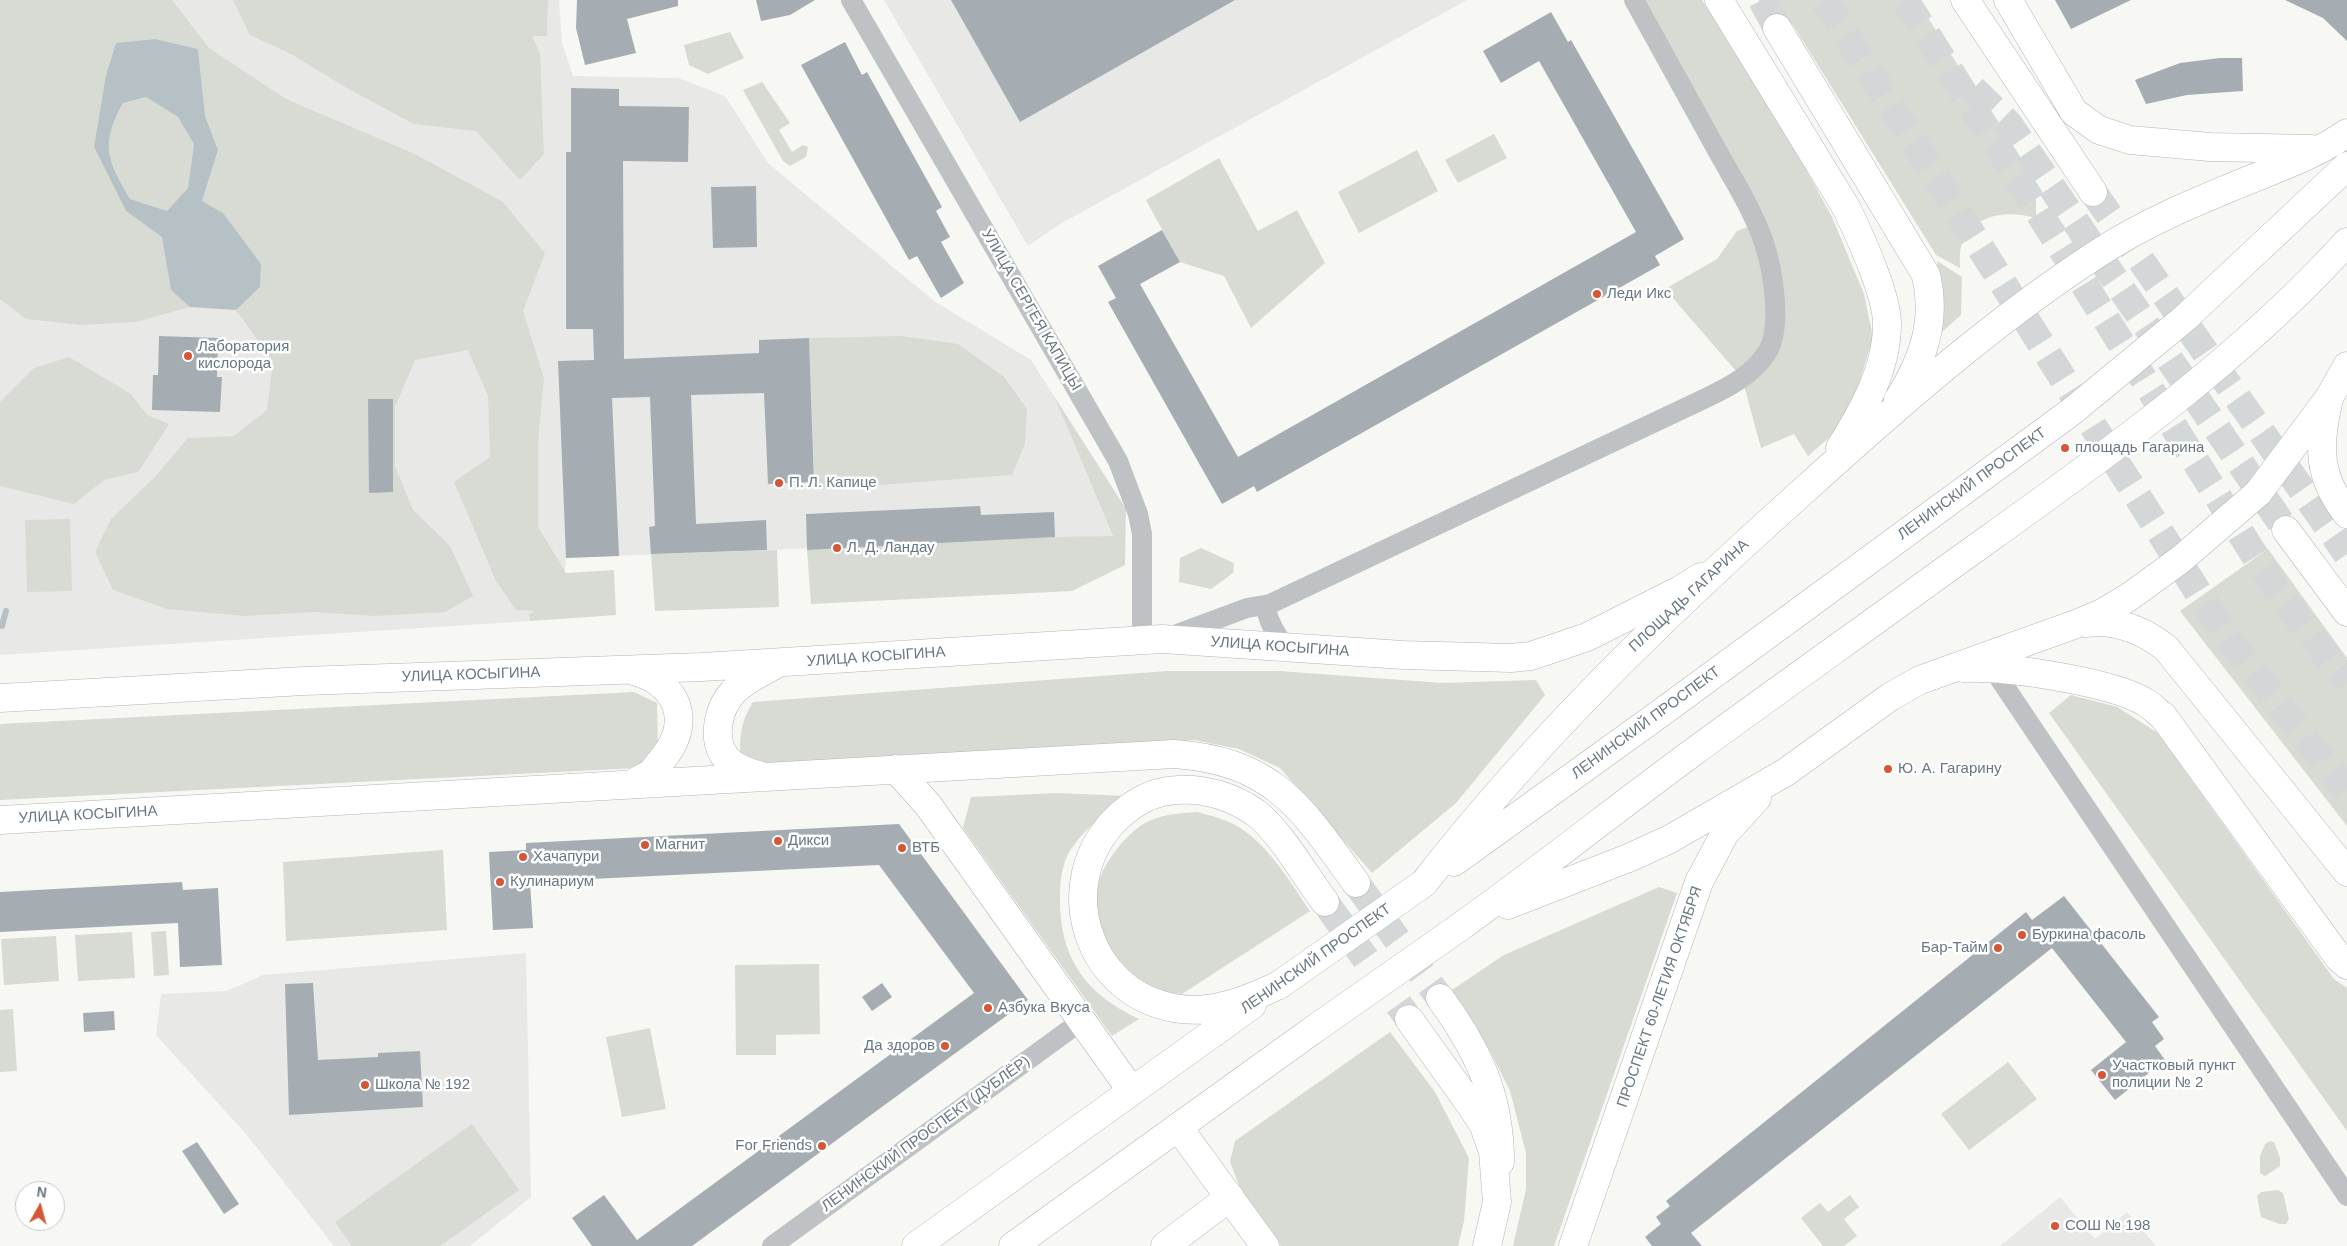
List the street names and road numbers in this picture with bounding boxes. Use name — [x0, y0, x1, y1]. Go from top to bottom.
street label: УЛИЦА СЕРГЕЯ КАПИЦЫ — [977, 226, 1085, 394]
street label: ЛЕНИНСКИЙ ПРОСПЕКТ — [1894, 424, 2050, 544]
street label: ПЛОЩАДЬ ГАГАРИНА — [1625, 536, 1753, 656]
street label: УЛИЦА КОСЫГИНА — [1210, 633, 1350, 661]
street label: УЛИЦА КОСЫГИНА — [806, 643, 946, 671]
street label: ЛЕНИНСКИЙ ПРОСПЕКТ — [1568, 663, 1724, 783]
street label: УЛИЦА КОСЫГИНА — [401, 664, 541, 686]
street label: УЛИЦА КОСЫГИНА — [18, 802, 158, 828]
street label: ПРОСПЕКТ 60-ЛЕТИЯ ОКТЯБРЯ — [1614, 884, 1706, 1110]
street label: ЛЕНИНСКИЙ ПРОСПЕКТ — [1237, 900, 1395, 1018]
street label: ЛЕНИНСКИЙ ПРОСПЕКТ (ДУБЛЁР) — [818, 1052, 1034, 1216]

